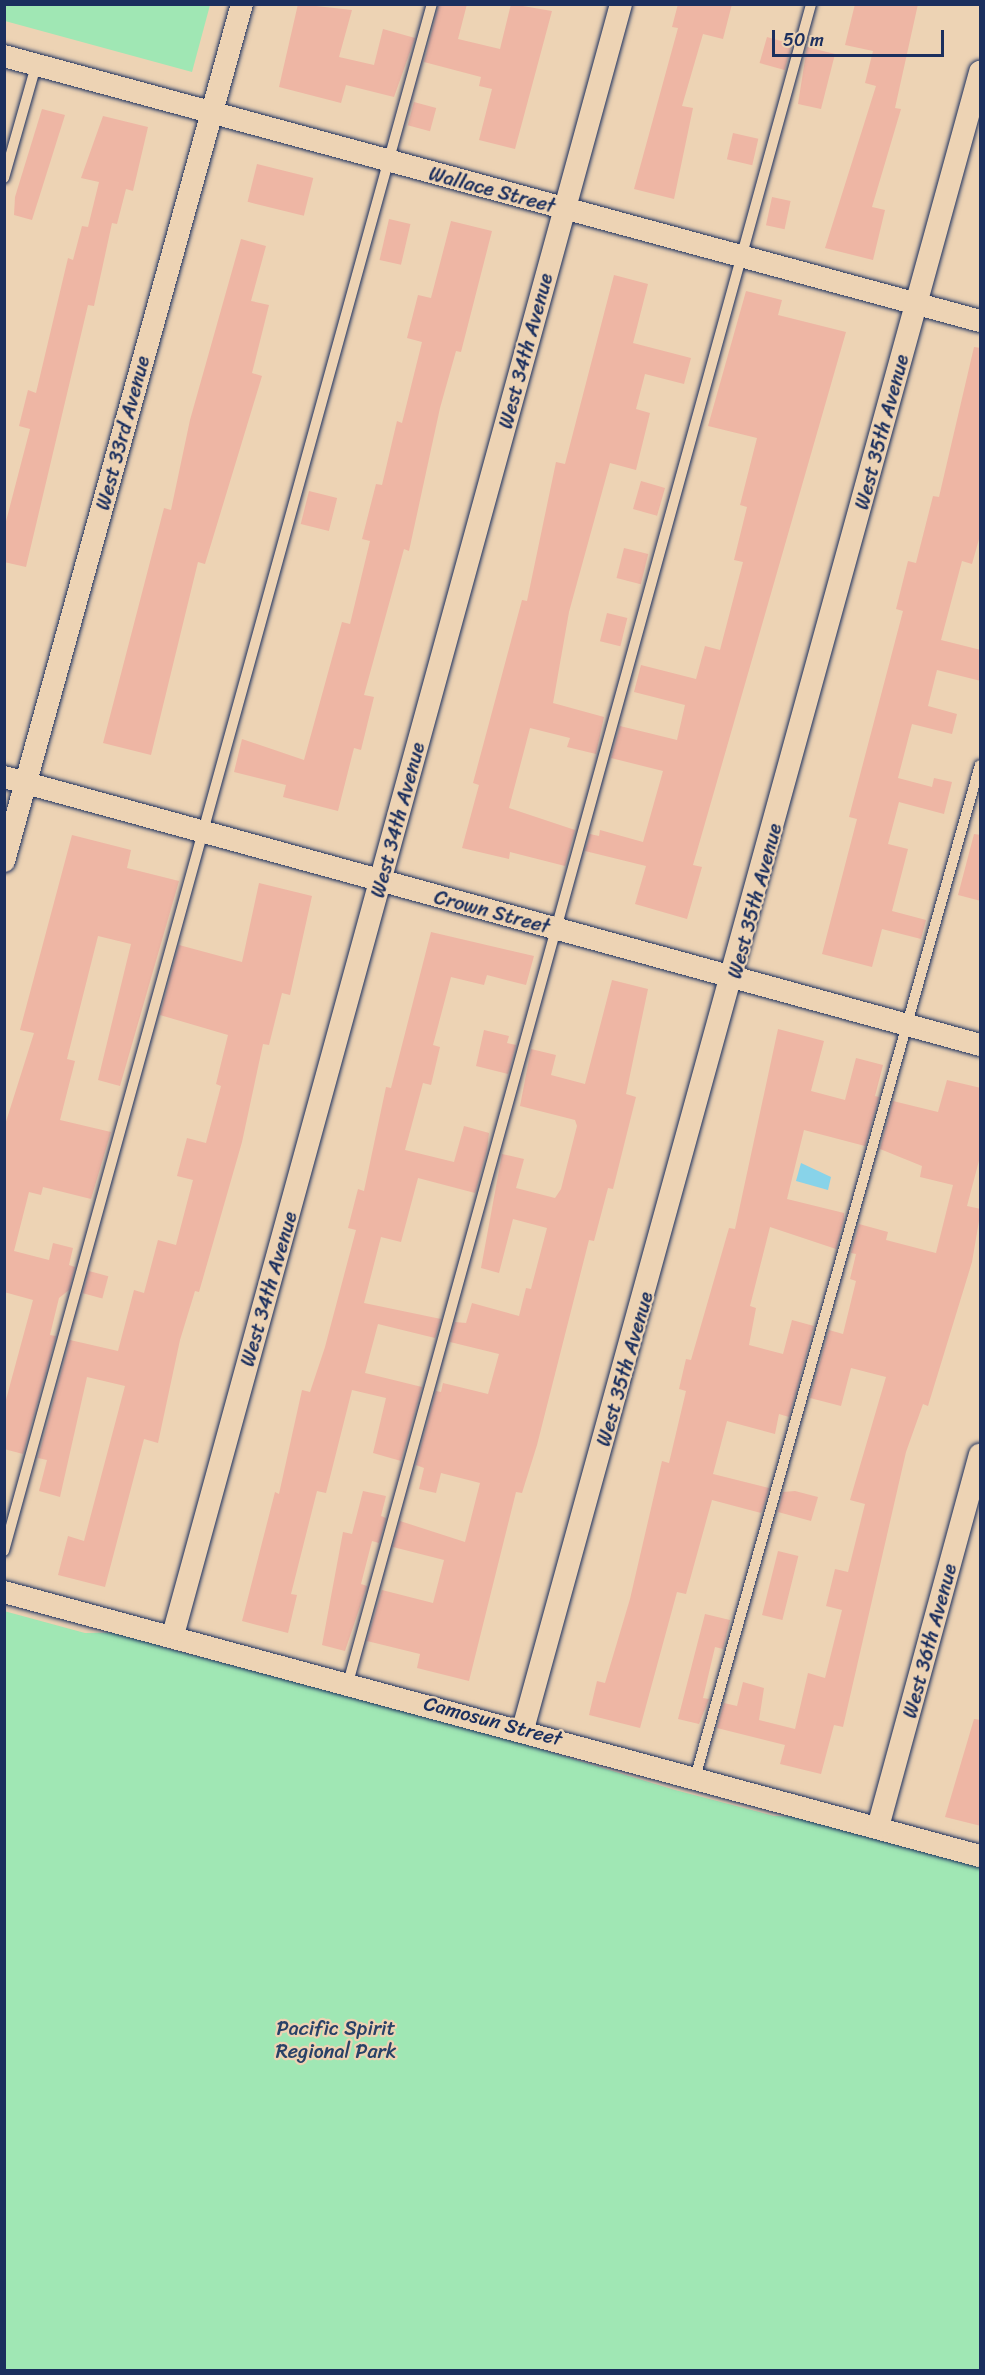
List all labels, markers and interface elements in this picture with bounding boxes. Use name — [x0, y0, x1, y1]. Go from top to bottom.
scale bar — [775, 18, 948, 56]
text: 50 m — [783, 24, 824, 56]
street label: Wallace Street — [426, 162, 558, 218]
street label: West 34th Avenue — [494, 270, 558, 432]
street label: West 35th Avenue — [850, 351, 914, 513]
street label: West 33rd Avenue — [91, 353, 155, 513]
street label: West 34th Avenue — [366, 739, 430, 901]
street label: West 35th Avenue — [723, 820, 787, 982]
street label: Crown Street — [431, 885, 553, 939]
street label: West 34th Avenue — [235, 1209, 303, 1369]
street label: West 35th Avenue — [591, 1289, 659, 1449]
street label: West 36th Avenue — [898, 1561, 962, 1721]
street label: Camosun Street — [421, 1691, 565, 1751]
park label: Pacific Spirit Regional Park — [276, 2017, 396, 2064]

